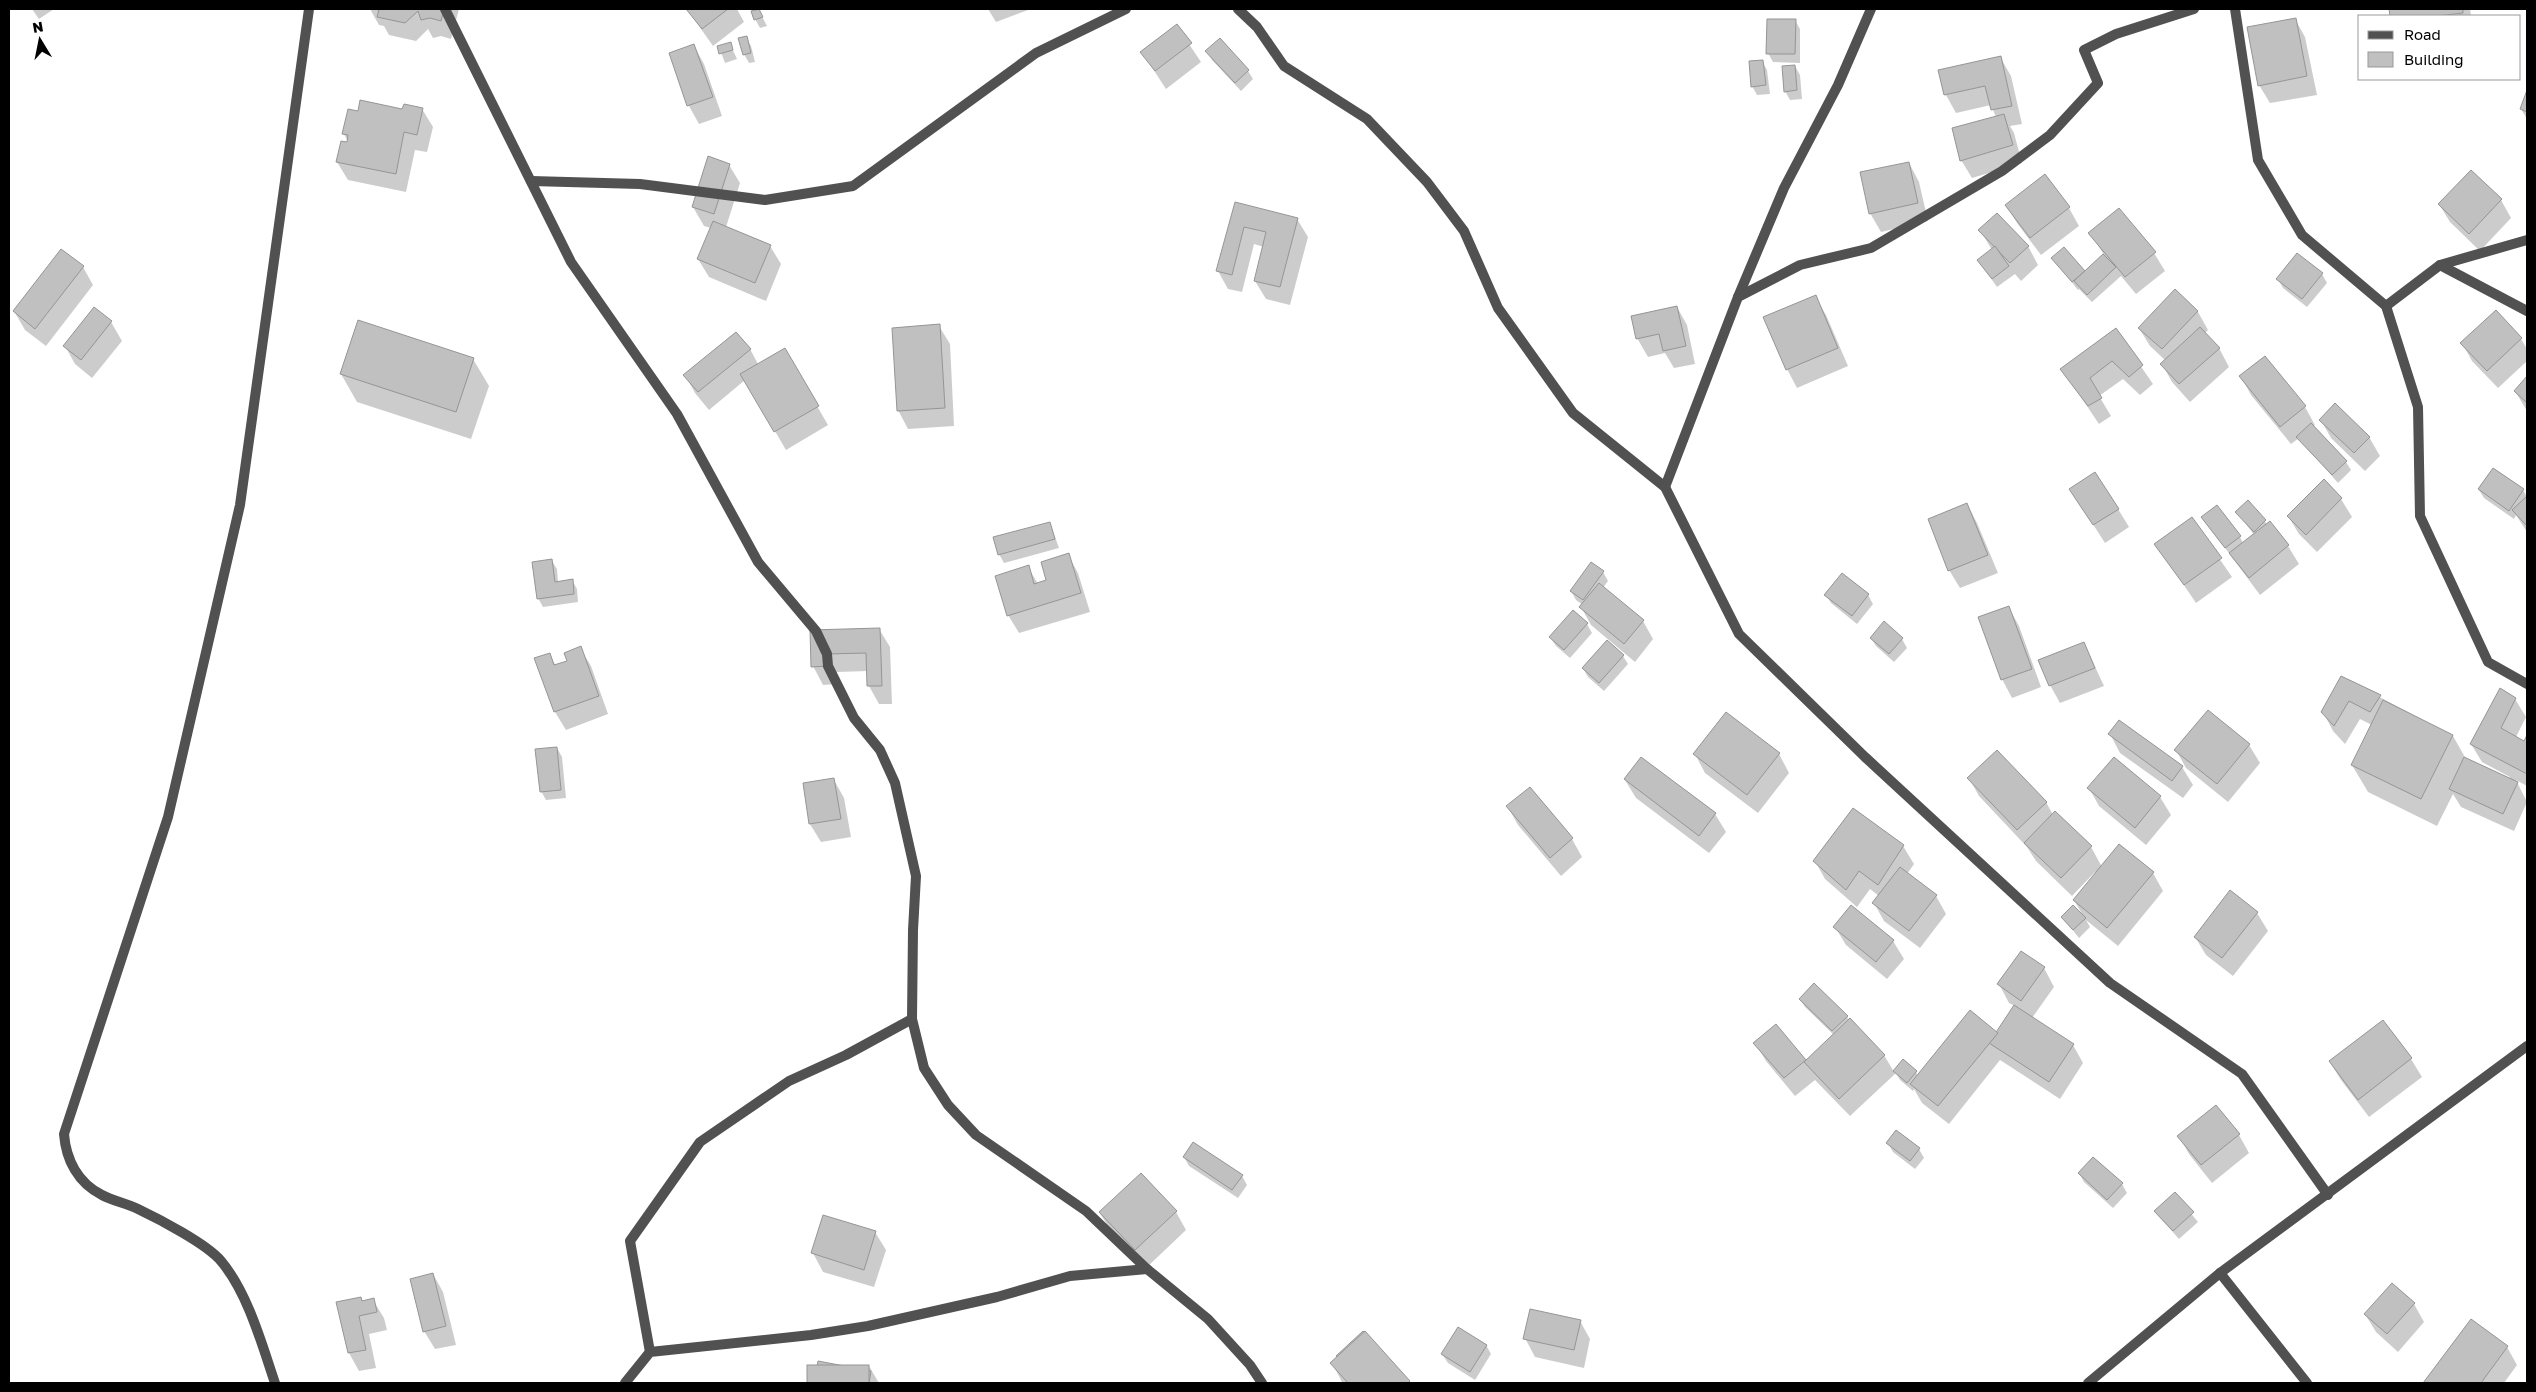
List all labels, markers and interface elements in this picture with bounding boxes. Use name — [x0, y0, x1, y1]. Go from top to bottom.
north arrow — [15, 15, 65, 65]
legend — [2358, 15, 2521, 80]
text: N — [31, 17, 44, 36]
text: Road — [2404, 25, 2441, 43]
text: Building — [2404, 50, 2464, 68]

